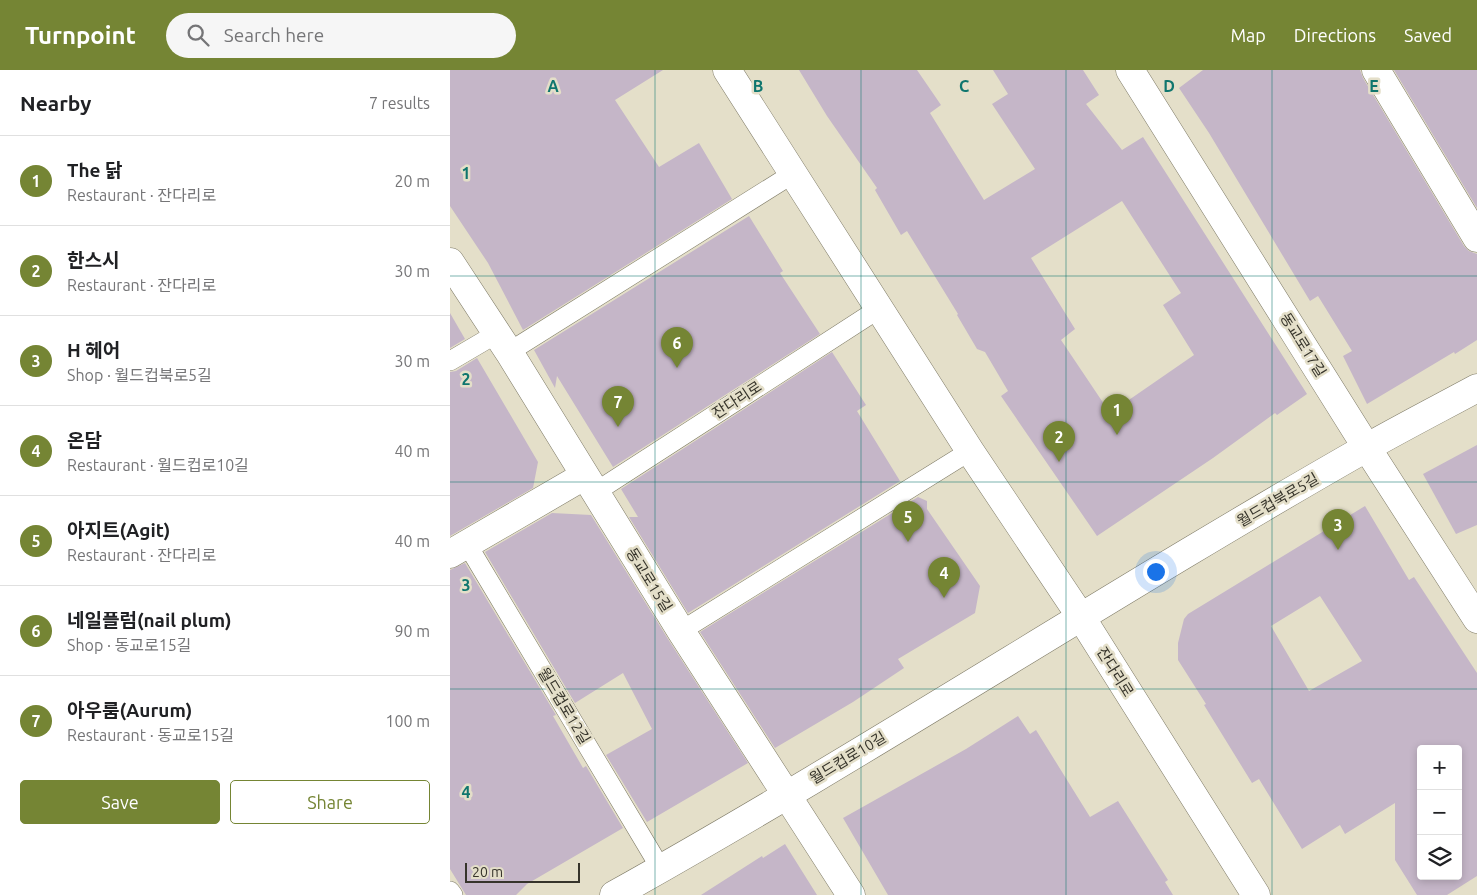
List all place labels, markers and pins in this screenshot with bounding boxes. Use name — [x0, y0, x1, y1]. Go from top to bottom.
pin: 6 — [661, 327, 693, 368]
pin: 7 — [602, 386, 634, 427]
pin: 1 — [1101, 394, 1133, 435]
pin: 2 — [1043, 421, 1075, 462]
pin: 5 — [892, 501, 924, 542]
pin: 3 — [1322, 509, 1354, 550]
pin: 4 — [928, 557, 960, 598]

